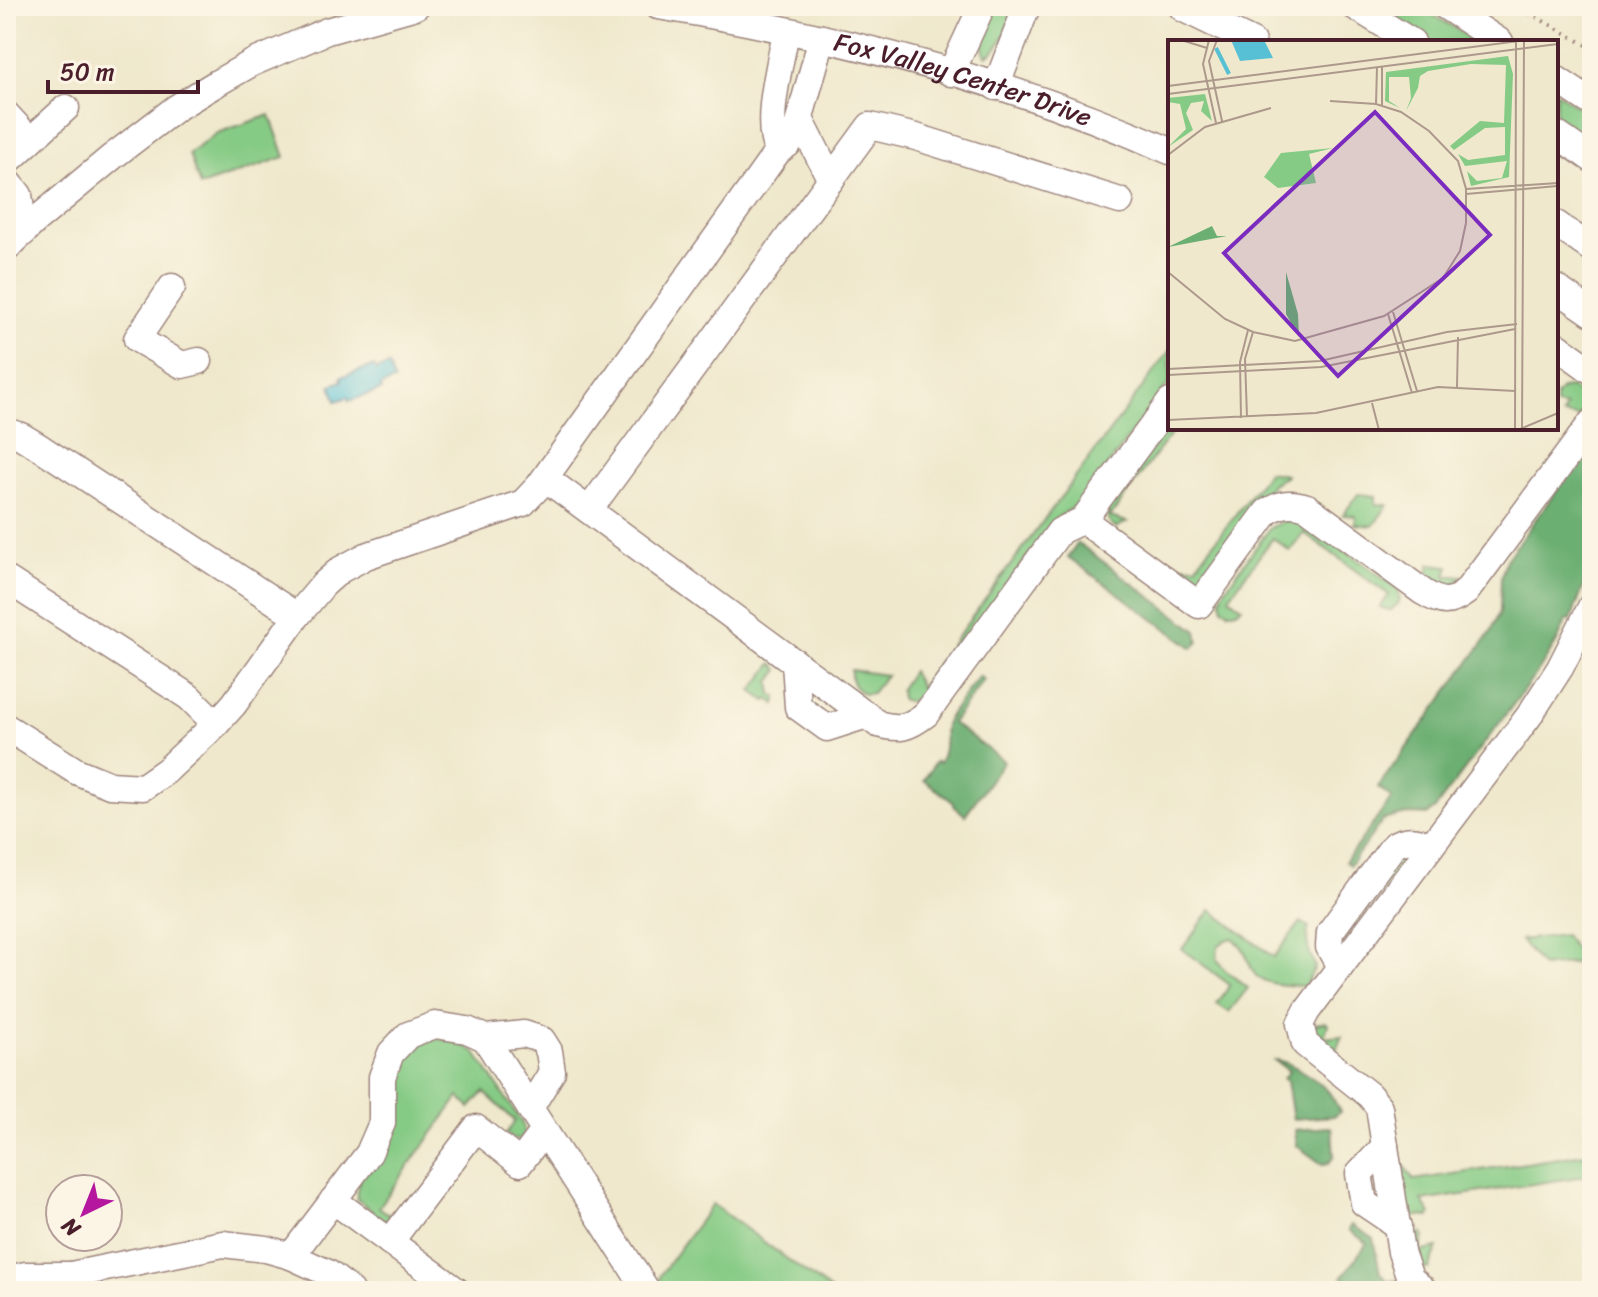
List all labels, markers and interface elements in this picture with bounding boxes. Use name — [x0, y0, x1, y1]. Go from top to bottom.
street label: Fox Valley Center Drive — [830, 19, 1099, 140]
inset map — [1168, 40, 1558, 430]
scale bar — [48, 44, 198, 94]
text: 50 m — [60, 51, 115, 93]
north arrow — [44, 1173, 124, 1253]
text: N — [51, 1207, 90, 1247]

